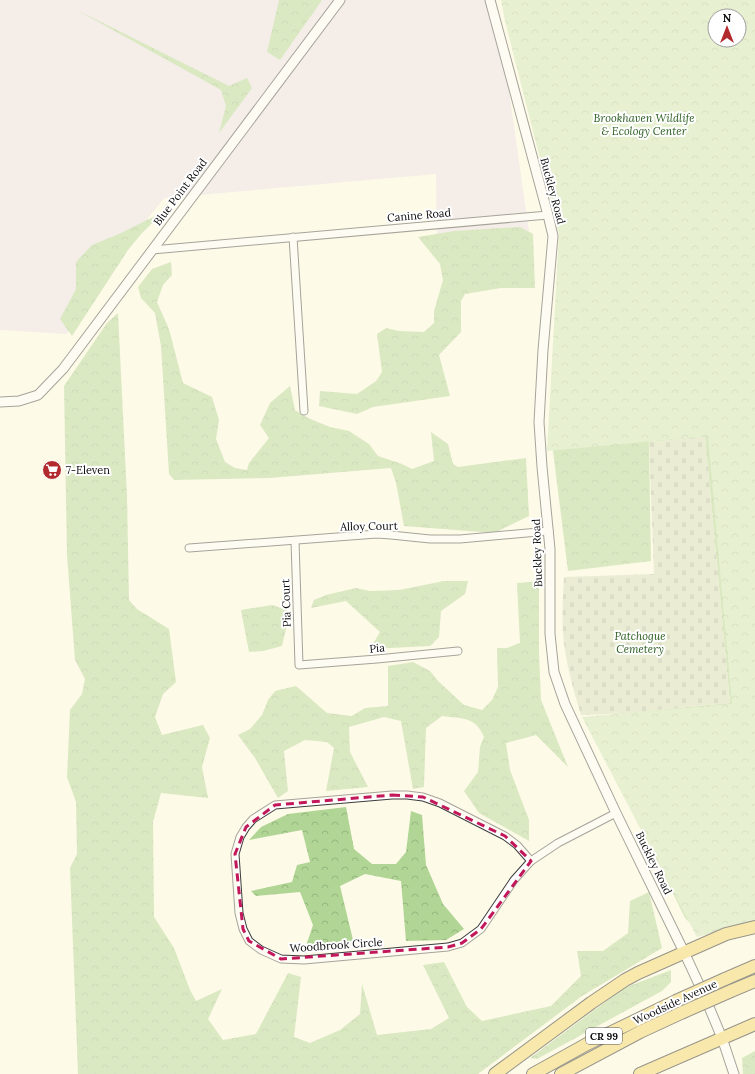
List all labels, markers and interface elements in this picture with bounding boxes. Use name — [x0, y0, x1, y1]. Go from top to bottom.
north arrow — [707, 8, 747, 48]
text: N — [723, 11, 732, 25]
park label: Brookhaven Wildlife & Ecology Center — [594, 111, 694, 138]
street label: Blue Point Road — [150, 155, 210, 228]
street label: Buckley Road — [537, 156, 569, 226]
street label: Canine Road — [386, 205, 452, 225]
supermarket icon: 7-Eleven — [41, 459, 63, 481]
place label: 7-Eleven — [66, 463, 110, 477]
street label: Alloy Court — [339, 518, 399, 534]
street label: Buckley Road — [529, 518, 545, 587]
street label: Pia Court — [278, 578, 294, 627]
park label: Patchogue Cemetery — [614, 629, 666, 656]
street label: Pia — [369, 640, 386, 656]
street label: Buckley Road — [633, 829, 675, 897]
street label: Woodbrook Circle — [289, 935, 383, 955]
street label: Woodside Avenue — [631, 976, 719, 1028]
road number: CR 99 — [586, 1028, 622, 1044]

